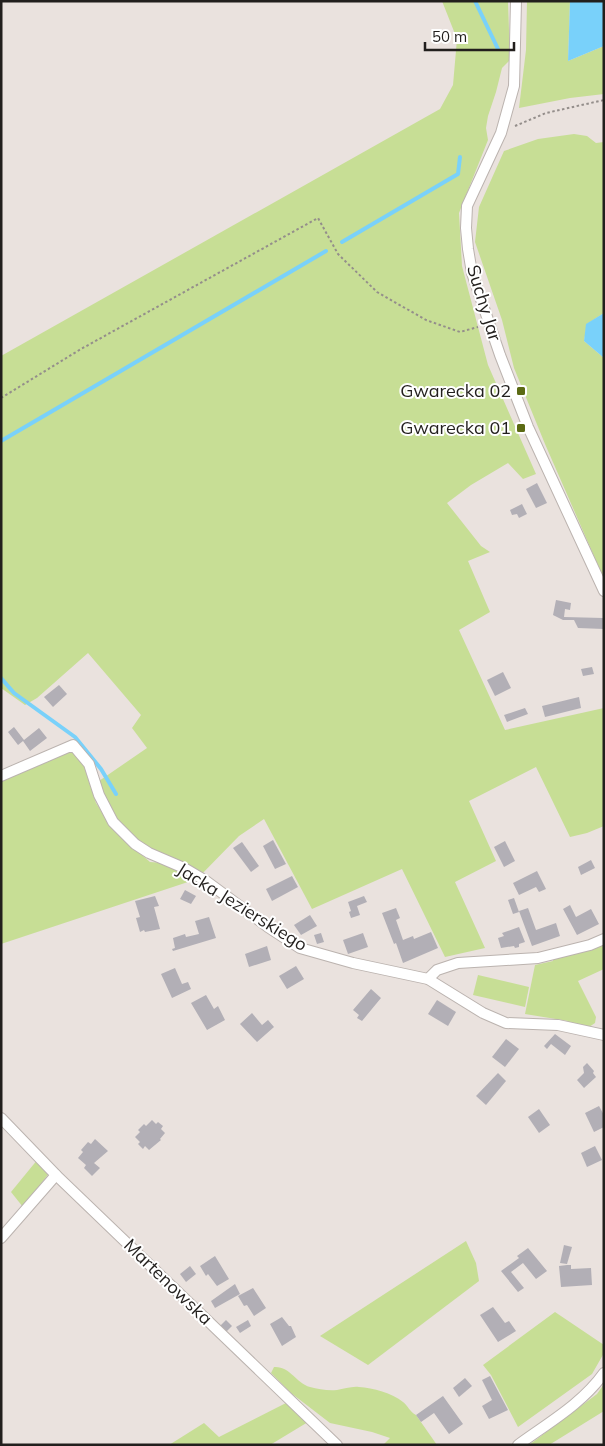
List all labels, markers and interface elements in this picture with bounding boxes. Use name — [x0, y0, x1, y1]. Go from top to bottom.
scale bar — [425, 20, 514, 52]
text: 50 m — [432, 27, 467, 46]
street label: Suchy Jar — [462, 262, 507, 344]
place label: Gwarecka 02 — [400, 379, 511, 402]
marker: Gwarecka 02 — [515, 385, 527, 397]
place label: Gwarecka 01 — [400, 416, 511, 439]
marker: Gwarecka 01 — [515, 422, 527, 434]
street label: Jacka Jezierskiego — [173, 857, 312, 956]
street label: Martenowska — [119, 1234, 217, 1330]

